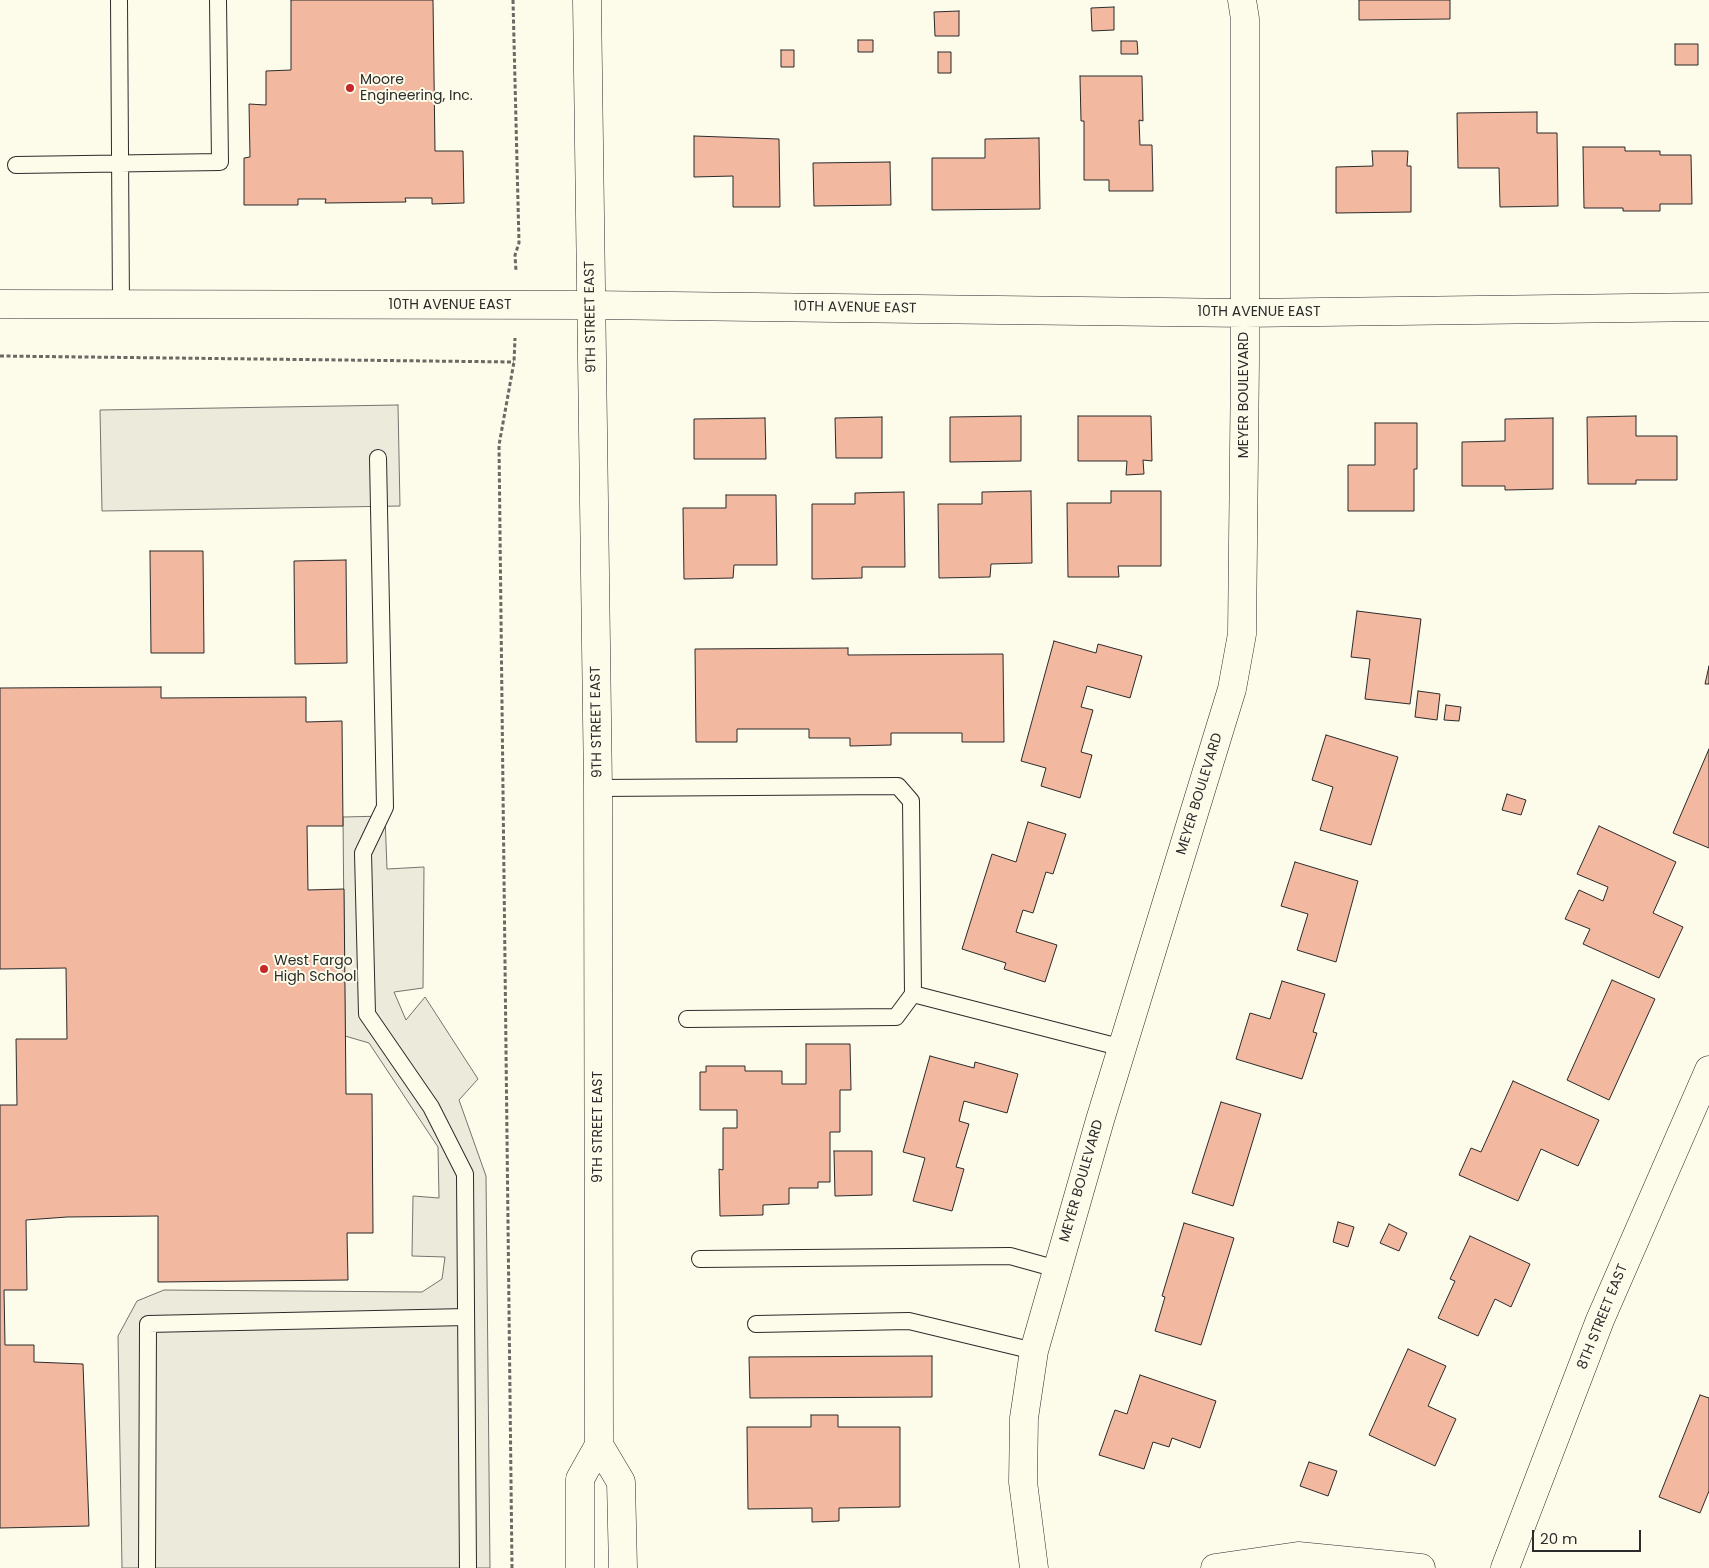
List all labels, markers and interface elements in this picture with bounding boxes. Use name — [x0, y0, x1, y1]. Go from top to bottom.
place label: Moore Engineering, Inc. — [360, 72, 473, 104]
marker: Moore Engineering, Inc. — [344, 82, 356, 94]
street label: 9TH STREET EAST — [582, 261, 600, 373]
street label: 10TH AVENUE EAST — [389, 297, 511, 313]
street label: 10TH AVENUE EAST — [793, 299, 917, 317]
street label: 10TH AVENUE EAST — [1198, 304, 1320, 320]
street label: MEYER BOULEVARD — [1236, 332, 1252, 458]
street label: 9TH STREET EAST — [588, 666, 606, 778]
street label: MEYER BOULEVARD — [1173, 731, 1227, 857]
place label: West Fargo High School — [274, 953, 356, 986]
marker: West Fargo High School — [258, 963, 270, 975]
street label: 9TH STREET EAST — [590, 1071, 606, 1183]
street label: MEYER BOULEVARD — [1057, 1118, 1107, 1244]
street label: 8TH STREET EAST — [1574, 1262, 1632, 1372]
scale bar — [1534, 1520, 1643, 1552]
text: 20 m — [1540, 1528, 1578, 1549]

